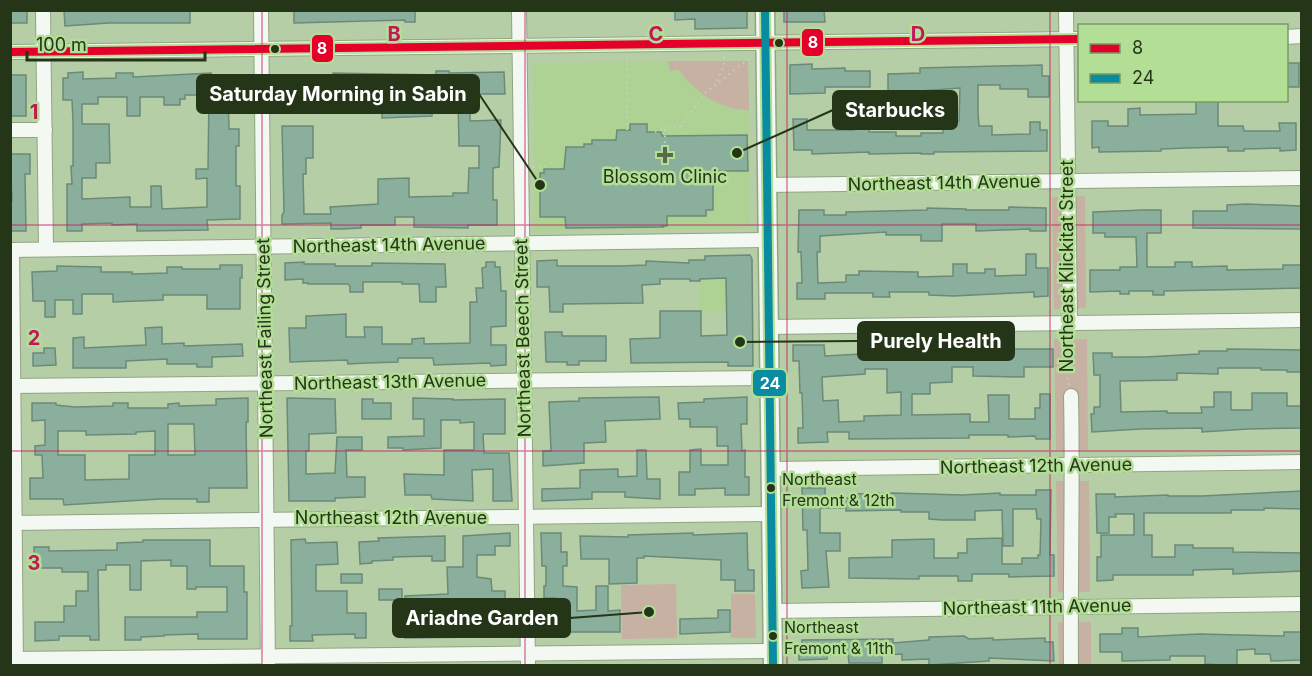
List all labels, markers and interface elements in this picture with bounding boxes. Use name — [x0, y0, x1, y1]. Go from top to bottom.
text: B — [387, 22, 401, 46]
text: C — [649, 22, 663, 46]
text: D — [911, 22, 925, 46]
scale bar — [27, 24, 206, 62]
legend — [1078, 24, 1288, 102]
line badge: 8 — [801, 28, 824, 57]
text: 8 — [808, 32, 818, 52]
text: 100 m — [36, 34, 87, 55]
line badge: 8 — [311, 34, 334, 63]
unlabelled marker — [773, 37, 785, 49]
text: 8 — [1132, 37, 1143, 58]
text: 8 — [317, 38, 327, 58]
unlabelled marker — [269, 43, 281, 55]
text: 24 — [1132, 67, 1154, 88]
callout: Saturday Morning in Sabin — [197, 75, 479, 113]
text: Saturday Morning in Sabin — [209, 82, 467, 106]
callout: Starbucks — [833, 91, 957, 129]
text: Starbucks — [845, 98, 945, 122]
text: 1 — [30, 100, 38, 124]
marker: Blossom Clinic — [656, 146, 674, 164]
street label: Northeast Klickitat Street — [1056, 160, 1077, 372]
place label: Blossom Clinic — [603, 166, 727, 187]
street label: Northeast 14th Avenue — [847, 170, 1041, 195]
street label: Northeast 14th Avenue — [292, 232, 486, 257]
street label: Northeast Failing Street — [252, 238, 277, 438]
street label: Northeast Beech Street — [510, 238, 535, 438]
callout: Purely Health — [858, 322, 1014, 360]
text: 2 — [28, 326, 40, 350]
text: Purely Health — [870, 329, 1002, 353]
street label: Northeast 13th Avenue — [294, 369, 486, 394]
line badge: 24 — [752, 369, 787, 397]
text: 24 — [760, 373, 781, 393]
street label: Northeast 12th Avenue — [940, 453, 1132, 478]
place label: Northeast Fremont & 12th — [782, 469, 895, 510]
marker: Northeast Fremont & 12th — [765, 482, 777, 494]
street label: Northeast 12th Avenue — [295, 507, 487, 528]
text: 3 — [28, 551, 40, 575]
street label: Northeast 11th Avenue — [942, 594, 1132, 619]
callout: Ariadne Garden — [393, 599, 570, 637]
text: Ariadne Garden — [405, 606, 559, 630]
place label: Northeast Fremont & 11th — [784, 617, 894, 658]
marker: Northeast Fremont & 11th — [767, 630, 779, 642]

